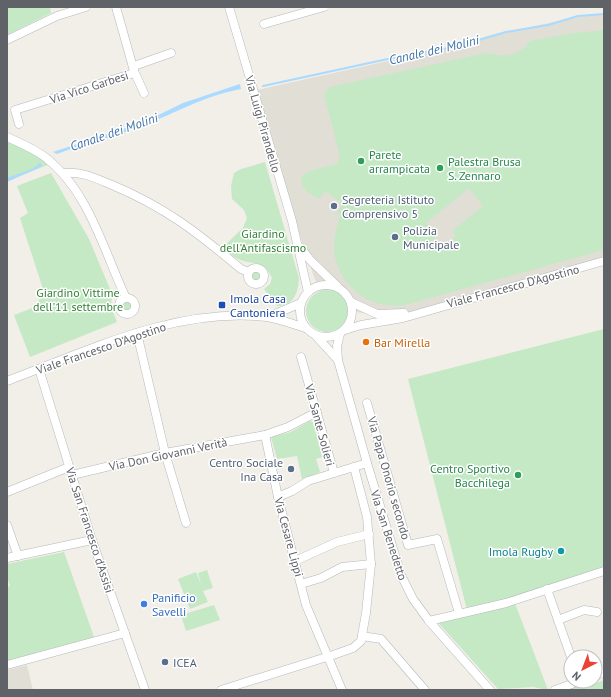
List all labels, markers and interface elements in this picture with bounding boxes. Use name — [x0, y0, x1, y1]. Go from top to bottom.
water label: Canale dei Molini — [387, 31, 481, 69]
street label: Via Vico Garbesi — [47, 67, 130, 107]
street label: Via Luigi Pirandello — [242, 73, 284, 174]
water label: Canale dei Molini — [68, 109, 161, 155]
place label: Parete arrampicata — [369, 147, 430, 176]
place label: Palestra Brusa S. Zennaro — [448, 154, 521, 183]
marker: Parete arrampicata — [356, 156, 366, 166]
marker: Palestra Brusa S. Zennaro — [435, 163, 445, 173]
place label: Segreteria Istituto Comprensivo 5 — [342, 192, 434, 221]
marker: Segreteria Istituto Comprensivo 5 — [329, 201, 339, 211]
place label: Polizia Municipale — [403, 223, 459, 252]
park label: Giardino dell'Antifascismo — [220, 226, 306, 255]
marker: Polizia Municipale — [390, 232, 400, 242]
street label: Viale Francesco D'Agostino — [444, 261, 581, 311]
park label: Giardino Vittime dell'11 settembre — [33, 285, 123, 314]
place label: Imola Casa Cantoniera — [230, 291, 286, 320]
marker: Imola Casa Cantoniera — [217, 300, 227, 310]
street label: Viale Francesco D'Agostino — [33, 319, 168, 378]
place label: Bar Mirella — [374, 335, 430, 350]
marker: Bar Mirella — [361, 337, 371, 347]
street label: Via Sante Solieri — [302, 381, 338, 468]
street label: Via Papa Onorio secondo — [364, 414, 414, 541]
street label: Via Don Giovanni Verità — [107, 434, 229, 474]
place label: Centro Sociale Ina Casa — [209, 455, 283, 484]
place label: Centro Sportivo Bacchilega — [430, 461, 510, 490]
street label: Via San Francesco d'Assisi — [62, 464, 117, 595]
marker: Centro Sociale Ina Casa — [286, 464, 296, 474]
marker: Centro Sportivo Bacchilega — [513, 470, 523, 480]
street label: Via San Benedetto — [367, 487, 411, 582]
street label: Via Cesare Lippi — [271, 495, 307, 578]
place label: Imola Rugby — [489, 544, 553, 559]
marker: Imola Rugby — [556, 546, 566, 556]
place label: Panificio Savelli — [152, 590, 196, 619]
marker: Panificio Savelli — [139, 599, 149, 609]
north arrow — [563, 649, 603, 689]
place label: ICEA — [173, 655, 197, 670]
marker: ICEA — [160, 657, 170, 667]
text: N — [569, 669, 584, 684]

